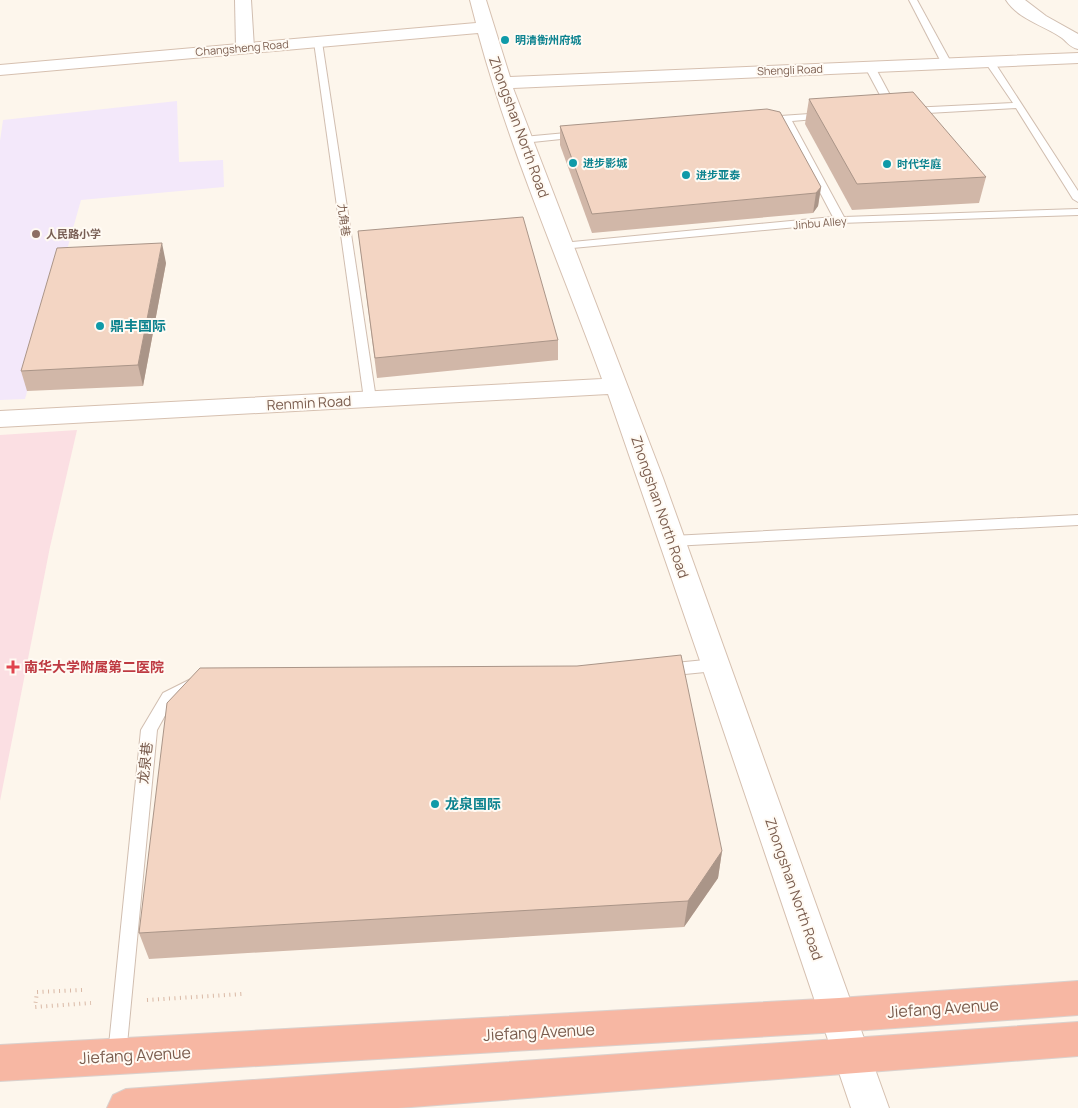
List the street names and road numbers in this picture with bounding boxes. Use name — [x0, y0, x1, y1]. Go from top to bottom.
street label: Changsheng Road — [195, 36, 289, 59]
street label: Zhongshan North Road — [485, 53, 554, 200]
street label: Shengli Road — [757, 61, 823, 78]
street label: 九角巷 — [335, 203, 354, 237]
street label: Jinbu Alley — [793, 213, 848, 232]
street label: Renmin Road — [266, 391, 352, 414]
street label: Zhongshan North Road — [627, 433, 694, 580]
street label: 龙泉巷 — [133, 741, 156, 785]
street label: Zhongshan North Road — [761, 815, 828, 962]
street label: Jiefang Avenue — [886, 993, 1000, 1023]
street label: Jiefang Avenue — [483, 1018, 595, 1046]
street label: Jiefang Avenue — [79, 1041, 191, 1069]

